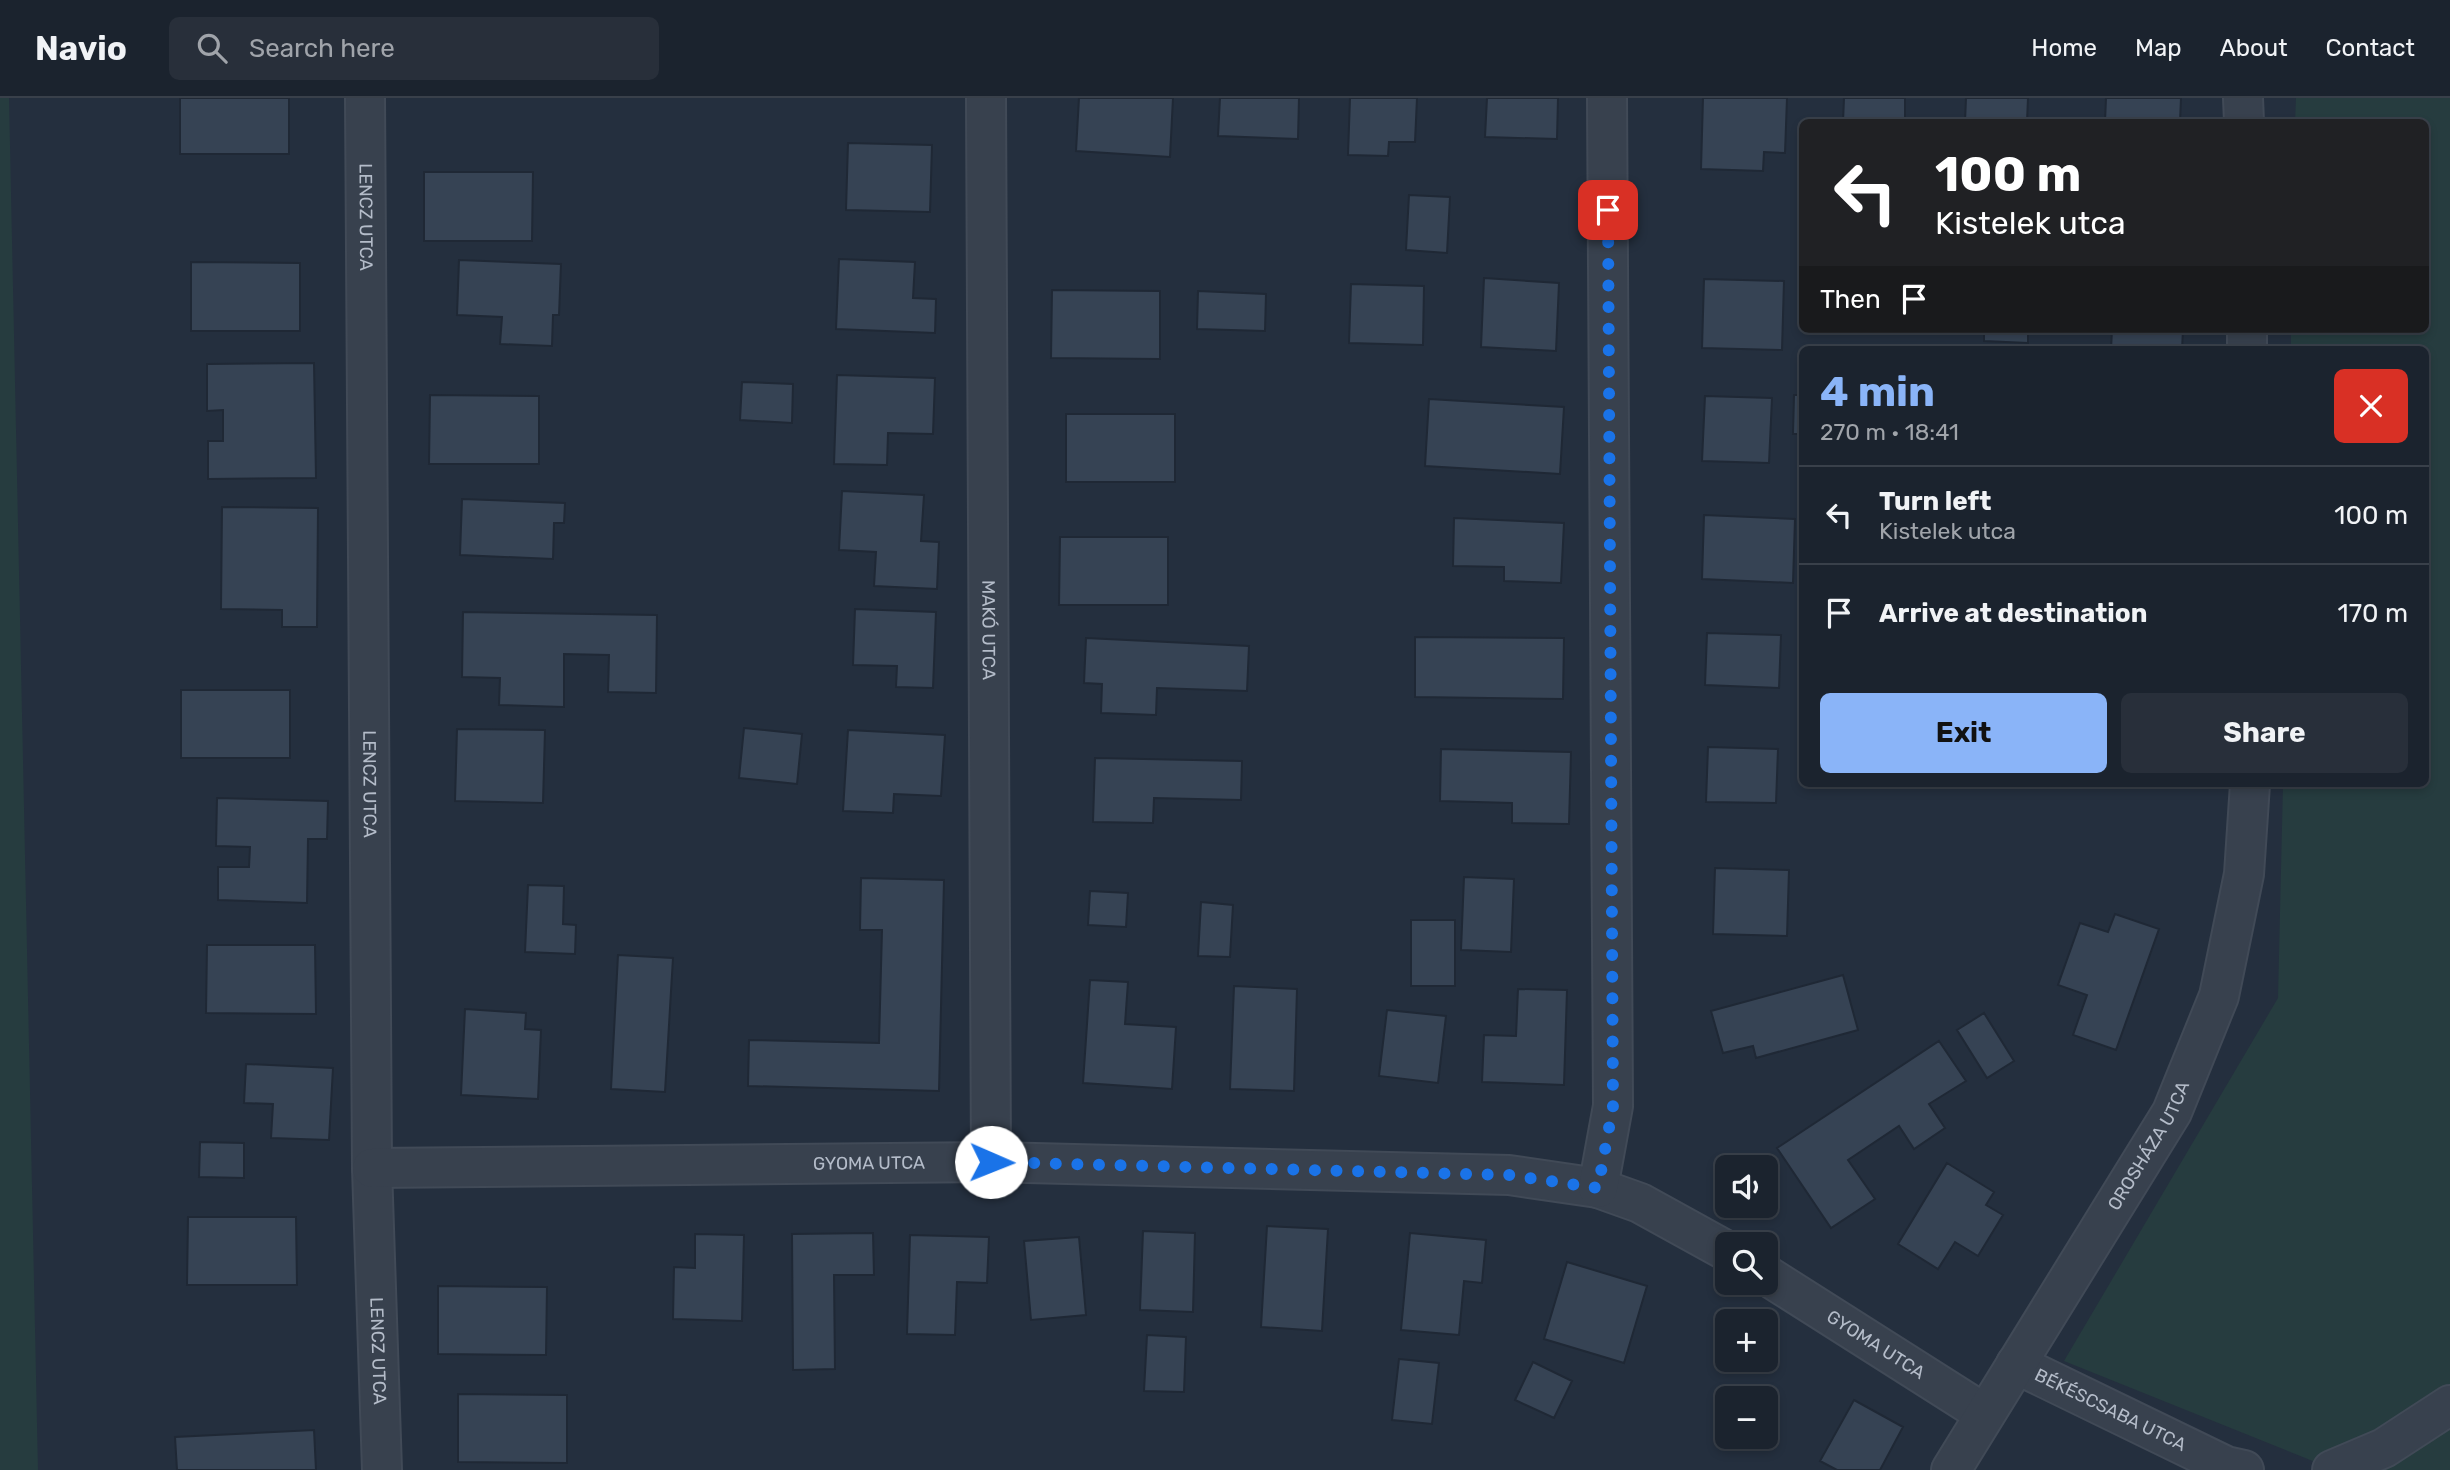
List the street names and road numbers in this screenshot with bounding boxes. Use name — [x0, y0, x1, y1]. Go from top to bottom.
street label: LENCZ UTCA — [354, 163, 377, 271]
street label: MAKÓ UTCA — [977, 580, 1000, 680]
street label: LENCZ UTCA — [358, 730, 381, 838]
street label: OROSHÁZA UTCA — [2103, 1078, 2194, 1214]
street label: GYOMA UTCA — [813, 1152, 925, 1175]
street label: LENCZ UTCA — [365, 1297, 391, 1405]
street label: GYOMA UTCA — [1823, 1305, 1929, 1384]
street label: BÉKÉSCSABA UTCA — [2031, 1364, 2190, 1456]

